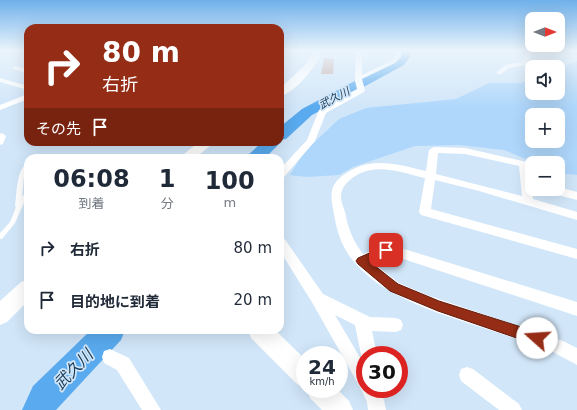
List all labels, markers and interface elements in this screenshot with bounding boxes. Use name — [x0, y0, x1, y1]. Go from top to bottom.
north arrow — [525, 12, 565, 52]
map controls — [525, 12, 565, 196]
text: 80 m — [102, 36, 180, 69]
icon: right — [36, 40, 88, 92]
button: sound — [525, 60, 565, 100]
text: 右折 — [102, 74, 138, 95]
water label: 武久川 — [317, 84, 353, 112]
button: + — [525, 108, 565, 148]
icon: arrive — [89, 116, 111, 138]
text: その先 — [36, 120, 81, 138]
button: − — [525, 156, 565, 196]
text: 06:08 — [53, 165, 130, 193]
text: 1 — [159, 165, 175, 193]
text: 100 — [205, 167, 255, 195]
text: m — [223, 195, 236, 210]
text: 到着 — [78, 196, 104, 211]
text: 分 — [161, 196, 174, 211]
pin — [369, 233, 403, 267]
icon: right — [36, 237, 58, 259]
text: 80 m — [234, 239, 272, 257]
icon: arrive — [375, 239, 397, 261]
text: 右折 — [70, 241, 100, 259]
icon: arrive — [36, 289, 58, 311]
text: 20 m — [234, 291, 272, 309]
text: 目的地に到着 — [70, 293, 160, 311]
position arrow — [516, 317, 558, 359]
water label: 武久川 — [50, 344, 98, 393]
speed limit sign: 30 — [356, 346, 408, 398]
text: 24 — [308, 355, 336, 379]
text: km/h — [309, 376, 335, 387]

